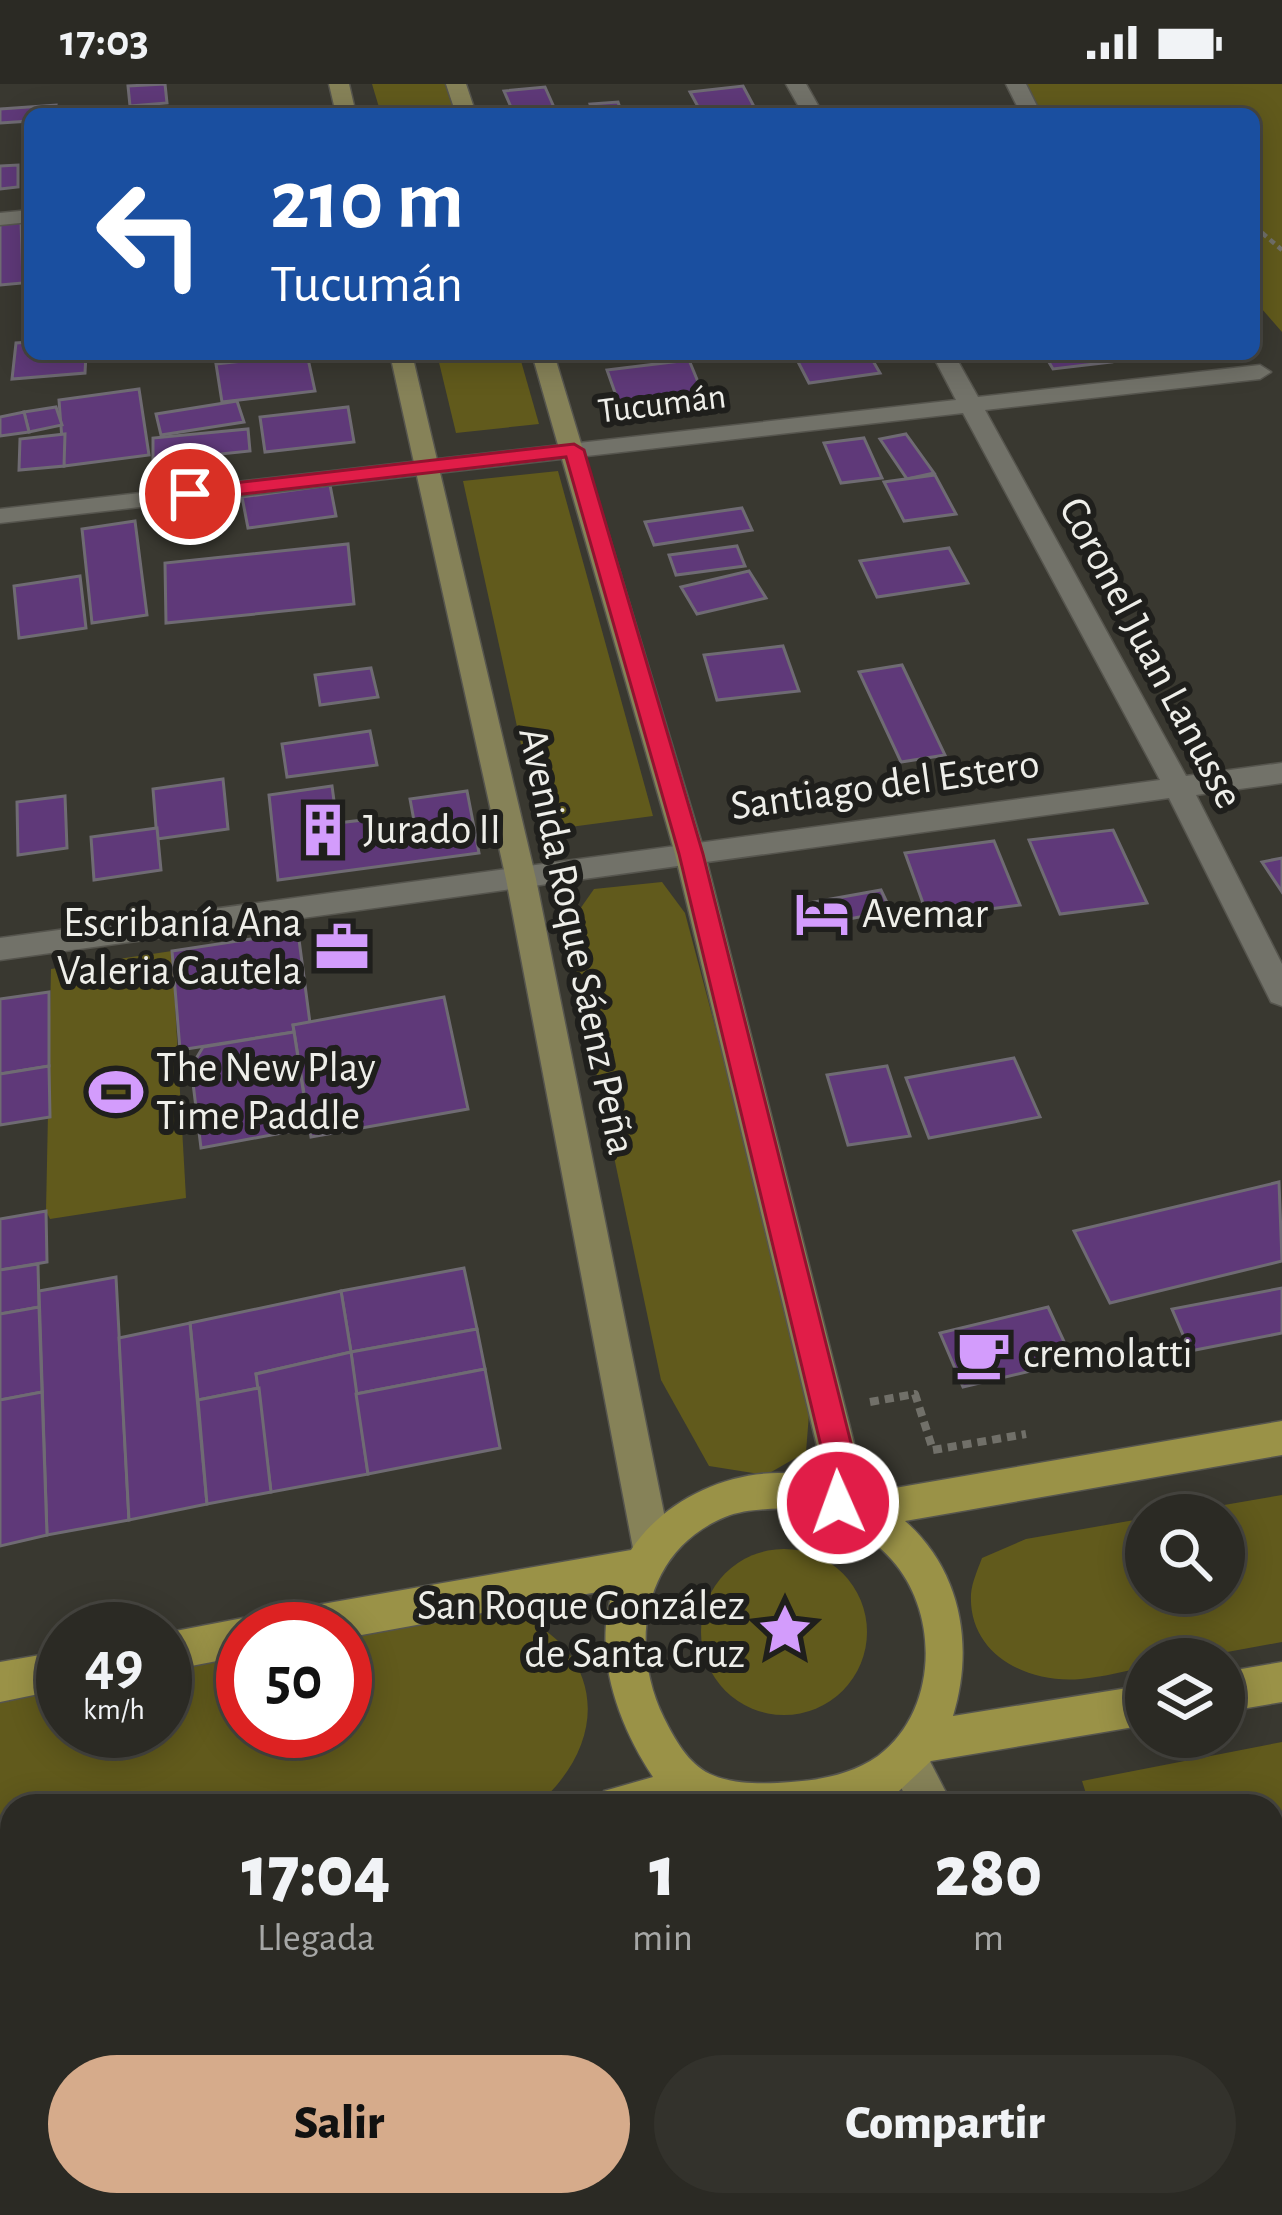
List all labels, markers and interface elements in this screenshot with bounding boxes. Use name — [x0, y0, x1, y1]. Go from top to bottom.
text: 17:03 — [60, 19, 149, 64]
icon: left — [72, 156, 228, 312]
text: 210 m — [270, 160, 464, 244]
text: Tucumán — [270, 258, 463, 312]
street label: Tucumán — [596, 378, 728, 430]
pin — [139, 443, 241, 545]
icon: arrive — [157, 461, 223, 527]
street label: Coronel Juan Lanusse — [1052, 491, 1250, 815]
street label: Avenida Roque Sáenz Peña — [511, 724, 643, 1158]
street label: Santiago del Estero — [728, 743, 1042, 827]
building icon: Jurado II — [294, 801, 352, 859]
place label: Jurado II — [363, 809, 501, 851]
hotel icon: Avemar — [793, 885, 851, 943]
place label: Avemar — [862, 893, 989, 935]
place label: Escribanía Ana Valeria Cautela — [57, 902, 302, 992]
office icon: Escribanía Ana Valeria Cautela — [313, 918, 371, 976]
place label: The New Play Time Paddle — [156, 1047, 376, 1137]
sports icon: The New Play Time Paddle — [87, 1063, 145, 1121]
cafe icon: cremolatti — [954, 1325, 1012, 1383]
place label: cremolatti — [1023, 1333, 1193, 1375]
position arrow — [775, 1440, 901, 1566]
map controls — [1125, 1494, 1245, 1758]
button: search — [1125, 1494, 1245, 1614]
place label: San Roque González de Santa Cruz — [417, 1585, 745, 1675]
place icon: San Roque González de Santa Cruz — [756, 1601, 814, 1659]
speed limit sign: 50 — [216, 1602, 372, 1758]
text: 49 — [84, 1635, 144, 1695]
button: layers — [1125, 1638, 1245, 1758]
text: km/h — [83, 1695, 145, 1725]
text: 17:04 — [242, 1837, 391, 1909]
text: 1 — [649, 1837, 676, 1909]
text: 280 — [934, 1837, 1042, 1909]
text: Llegada — [257, 1919, 375, 1958]
text: min — [632, 1919, 693, 1958]
text: m — [973, 1919, 1004, 1958]
button: Salir — [48, 2055, 630, 2193]
button: Compartir — [654, 2055, 1236, 2193]

